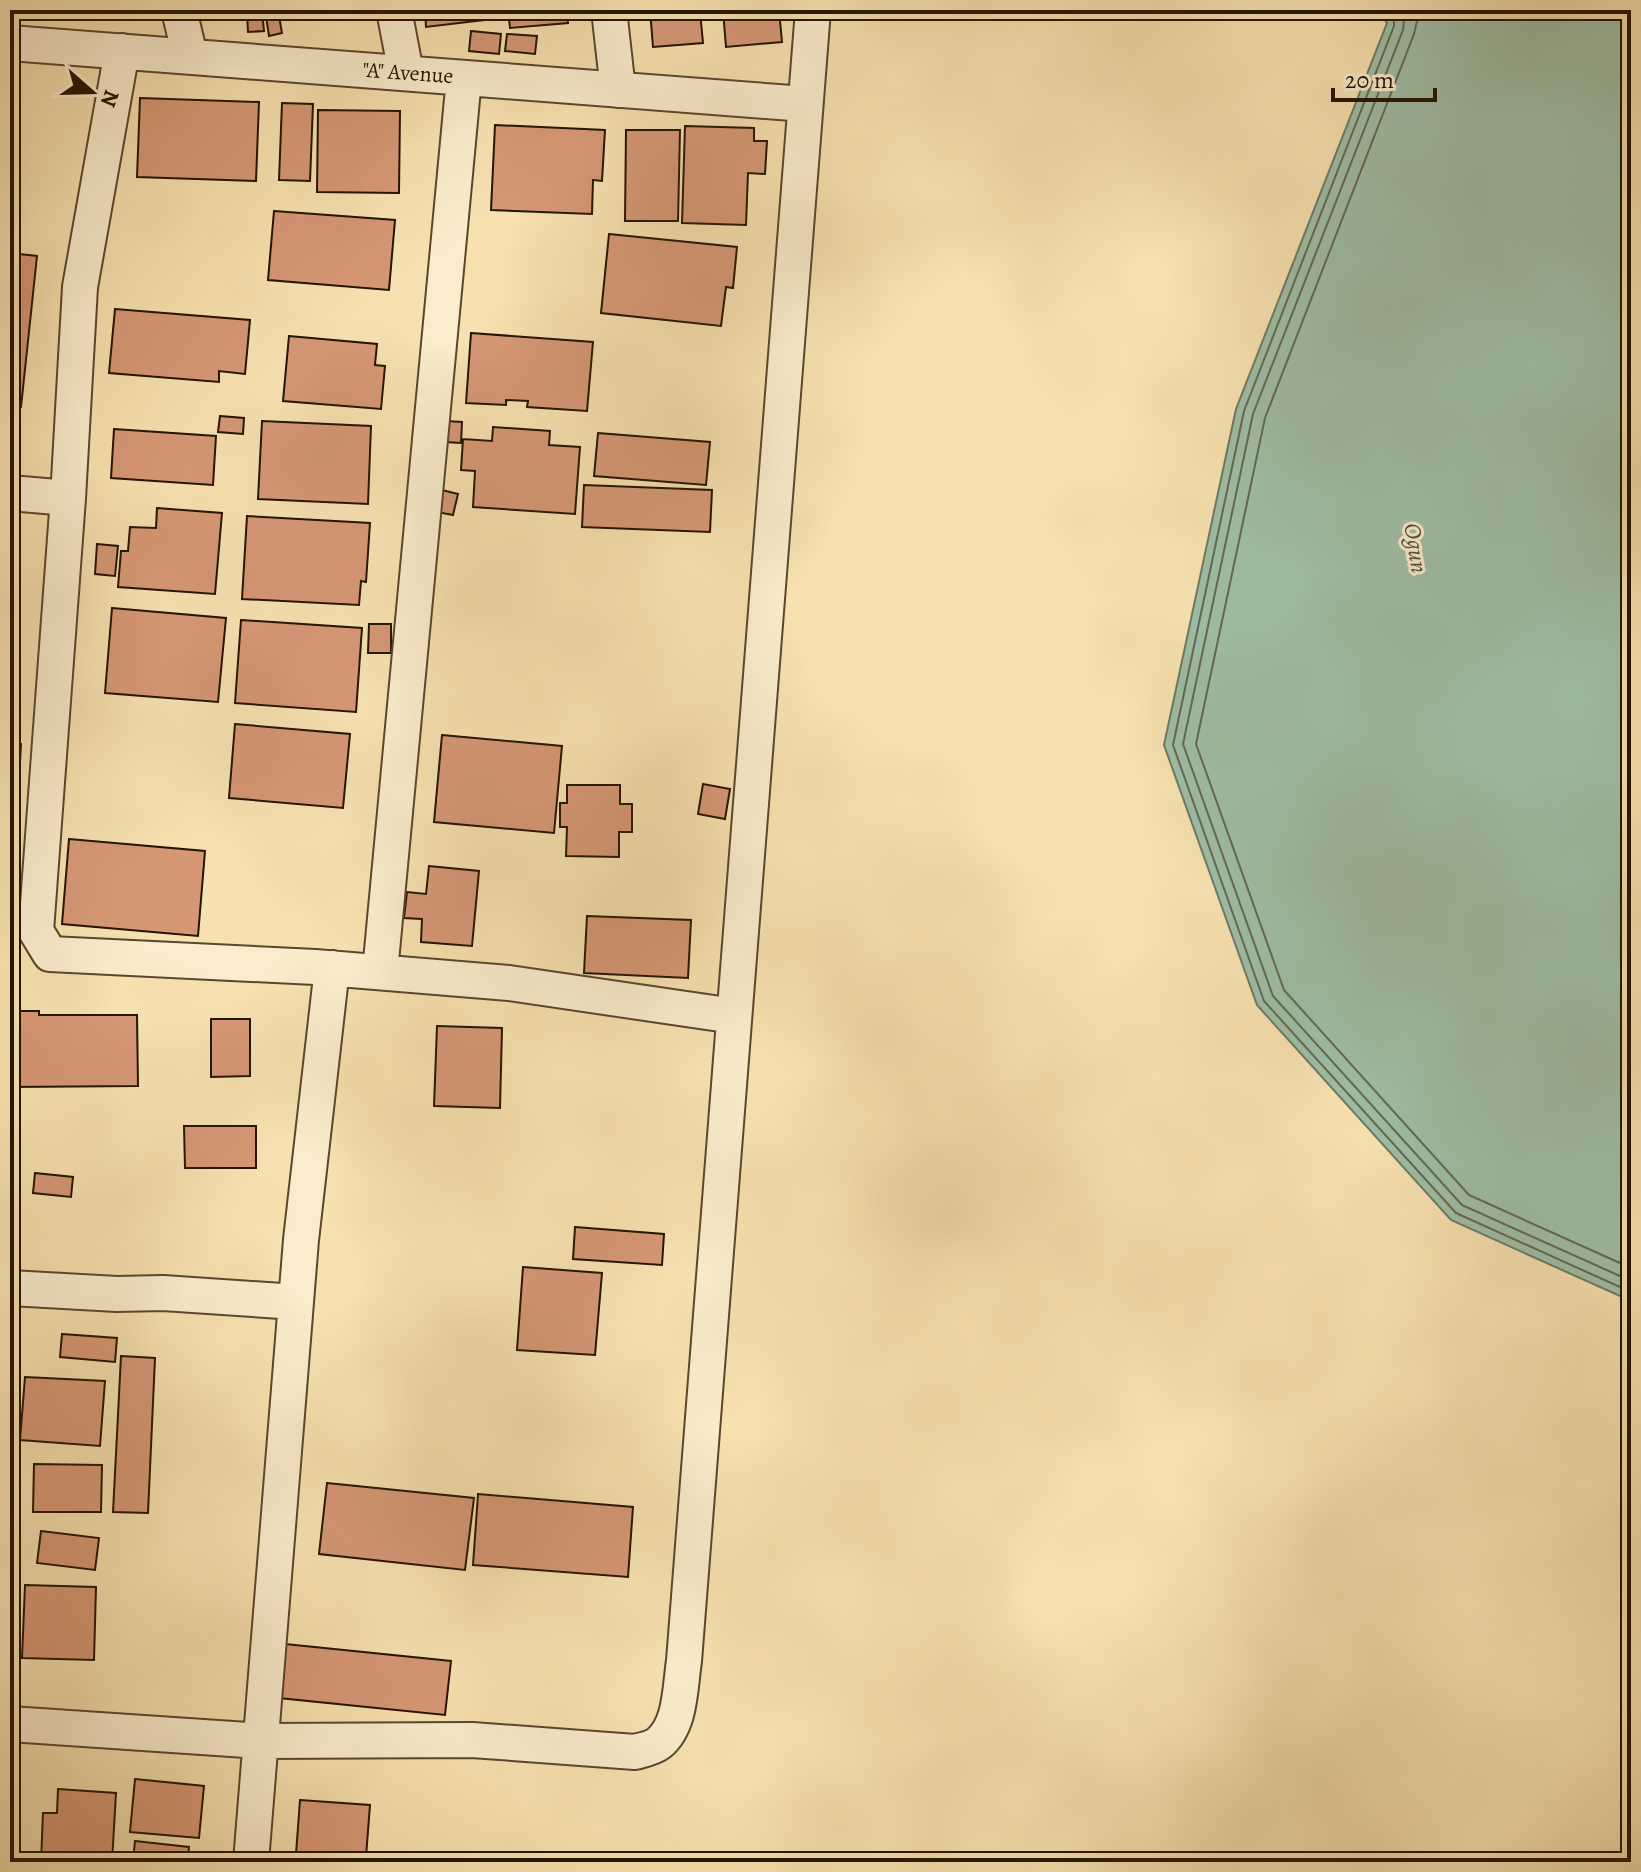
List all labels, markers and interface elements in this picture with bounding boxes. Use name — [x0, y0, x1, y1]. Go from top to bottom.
north arrow — [52, 52, 132, 132]
scale bar — [1333, 52, 1435, 102]
street label: "A" Avenue — [362, 55, 454, 91]
text: 20 m — [1345, 64, 1394, 96]
text: N — [93, 86, 127, 111]
water label: Ogun — [1396, 521, 1436, 575]

